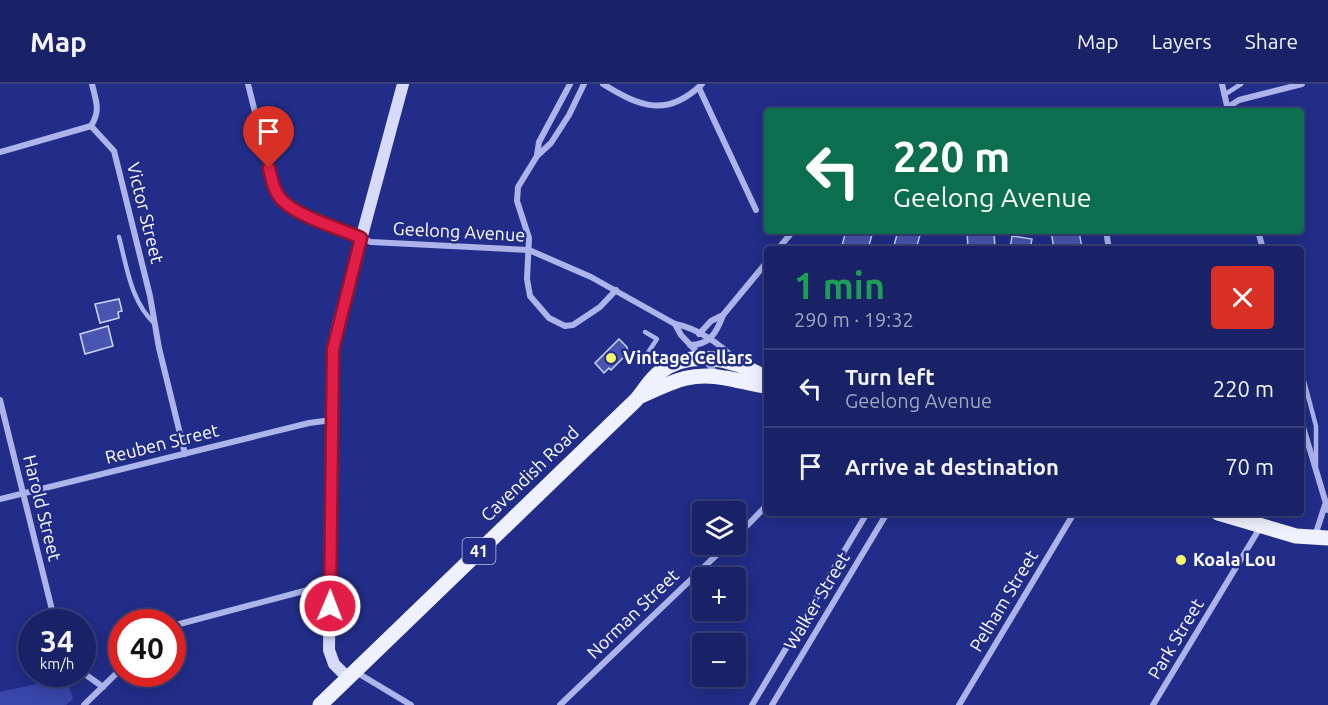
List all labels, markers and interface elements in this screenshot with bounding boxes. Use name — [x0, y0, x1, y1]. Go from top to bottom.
text: Map — [30, 26, 87, 57]
text: Map — [1077, 29, 1118, 53]
text: Layers — [1151, 29, 1212, 53]
text: Share — [1245, 29, 1298, 53]
pin — [243, 106, 294, 168]
icon: arrive — [252, 115, 285, 148]
icon: left — [794, 132, 872, 210]
text: 220 m — [893, 133, 1010, 180]
street label: Victor Street — [124, 160, 168, 265]
text: Geelong Avenue — [893, 182, 1092, 212]
street label: Geelong Avenue — [392, 218, 526, 244]
text: 1 min — [794, 265, 885, 306]
button: close — [1211, 266, 1274, 329]
text: 290 m · 19:32 — [794, 308, 914, 331]
place label: Vintage Cellars — [623, 347, 753, 367]
marker: Vintage Cellars — [604, 351, 618, 365]
text: Turn left — [845, 364, 935, 389]
icon: left — [794, 372, 827, 405]
text: 220 m — [1213, 376, 1274, 401]
text: Geelong Avenue — [845, 389, 992, 412]
street label: Reuben Street — [103, 419, 221, 467]
street label: Cavendish Road — [476, 422, 582, 525]
icon: arrive — [794, 450, 827, 483]
street label: Harold Street — [20, 453, 66, 563]
text: Arrive at destination — [845, 454, 1059, 479]
text: 70 m — [1225, 454, 1274, 479]
map controls — [692, 501, 746, 687]
button: layers — [692, 501, 746, 555]
road number: 41 — [462, 538, 496, 564]
street label: Pelham Street — [965, 546, 1041, 655]
street label: Walker Street — [779, 548, 853, 653]
place label: Koala Lou — [1193, 549, 1276, 569]
marker: Koala Lou — [1174, 553, 1188, 567]
street label: Norman Street — [582, 565, 682, 662]
button: + — [692, 567, 746, 621]
position arrow — [298, 574, 362, 638]
street label: Park Street — [1143, 595, 1207, 682]
speed limit sign: 40 — [108, 609, 186, 687]
text: 34 — [40, 624, 74, 658]
button: − — [692, 633, 746, 687]
text: km/h — [40, 655, 74, 672]

